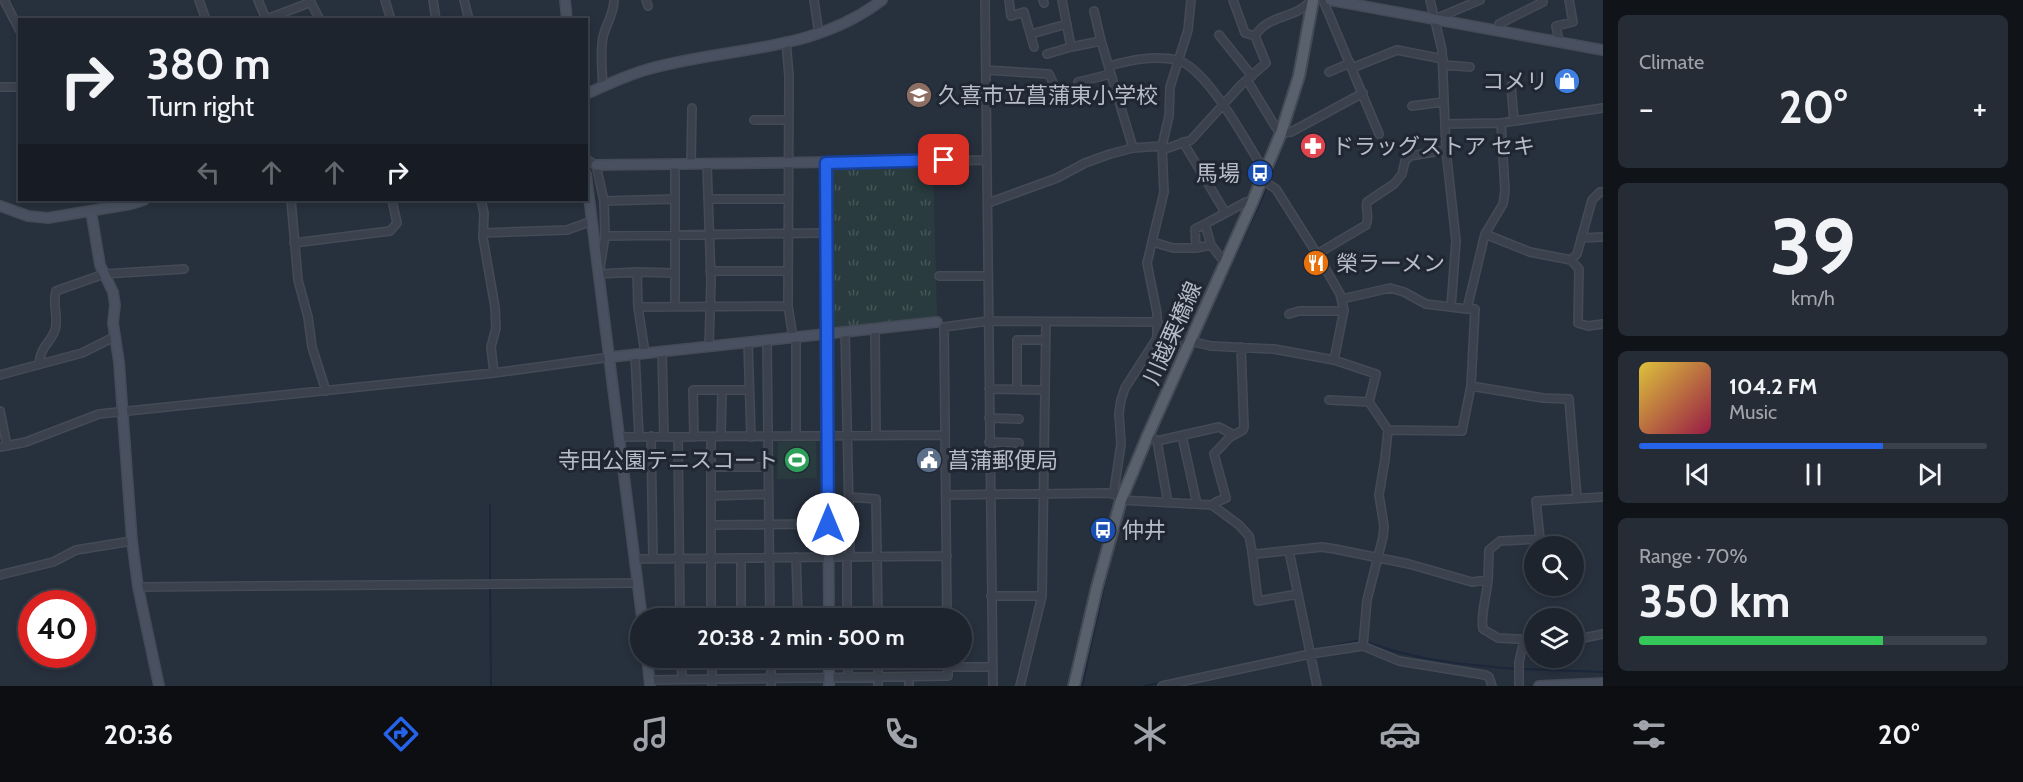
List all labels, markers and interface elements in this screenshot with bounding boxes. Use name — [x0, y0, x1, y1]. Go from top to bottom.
text: 380 m — [147, 38, 271, 90]
icon: right — [48, 42, 126, 120]
text: Climate — [1639, 50, 1704, 74]
shop icon: コメリ — [1552, 66, 1582, 96]
place label: コメリ — [1482, 68, 1548, 95]
school or university icon: 久喜市立菖蒲東小学校 — [904, 80, 934, 110]
text: 20° — [1779, 80, 1847, 134]
place label: 久喜市立菖蒲東小学校 — [938, 82, 1158, 109]
text: − — [1639, 88, 1654, 128]
text: + — [1972, 88, 1987, 128]
text: Turn right — [147, 90, 254, 123]
pharmacy icon: ドラッグストア セキ — [1298, 131, 1328, 161]
place label: ドラッグストア セキ — [1332, 133, 1535, 160]
pin — [918, 134, 969, 185]
icon: arrive — [927, 143, 960, 176]
icon: left — [192, 156, 225, 189]
icon: ahead — [255, 156, 288, 189]
icon: ahead — [318, 156, 351, 189]
icon: right — [381, 156, 414, 189]
bus stop icon: 馬場 — [1245, 158, 1275, 188]
place label: 馬場 — [1196, 160, 1240, 187]
text: 39 — [1770, 199, 1856, 294]
restaurant icon: 榮ラーメン — [1301, 248, 1331, 278]
place label: 榮ラーメン — [1336, 250, 1445, 277]
street label: 川越栗橋線 — [1138, 277, 1207, 389]
text: km/h — [1791, 286, 1835, 310]
text: 104.2 FM — [1729, 373, 1817, 400]
text: Music — [1729, 400, 1777, 424]
sports icon: 寺田公園テニスコート — [782, 445, 812, 475]
public building icon: 菖蒲郵便局 — [914, 445, 944, 475]
place label: 寺田公園テニスコート — [558, 447, 778, 474]
place label: 菖蒲郵便局 — [948, 447, 1058, 474]
icon: previous — [1681, 458, 1714, 491]
icon: pause — [1797, 458, 1830, 491]
icon: next — [1913, 458, 1946, 491]
position arrow — [796, 492, 860, 556]
bus stop icon: 仲井 — [1088, 515, 1118, 545]
place label: 仲井 — [1122, 517, 1166, 544]
map controls — [1524, 536, 1584, 668]
button: search — [1524, 536, 1584, 596]
text: Range · 70% — [1639, 544, 1748, 568]
text: 350 km — [1639, 574, 1790, 628]
speed limit sign: 40 — [18, 590, 96, 668]
button: layers — [1524, 608, 1584, 668]
text: 20:38 · 2 min · 500 m — [697, 624, 905, 651]
icon: directions — [380, 713, 422, 755]
icon: music — [630, 713, 672, 755]
icon: phone — [880, 713, 922, 755]
icon: climate — [1129, 713, 1171, 755]
icon: car — [1379, 713, 1421, 755]
icon: filters — [1628, 713, 1670, 755]
text: 20:36 — [104, 718, 173, 751]
text: 20° — [1878, 718, 1919, 751]

